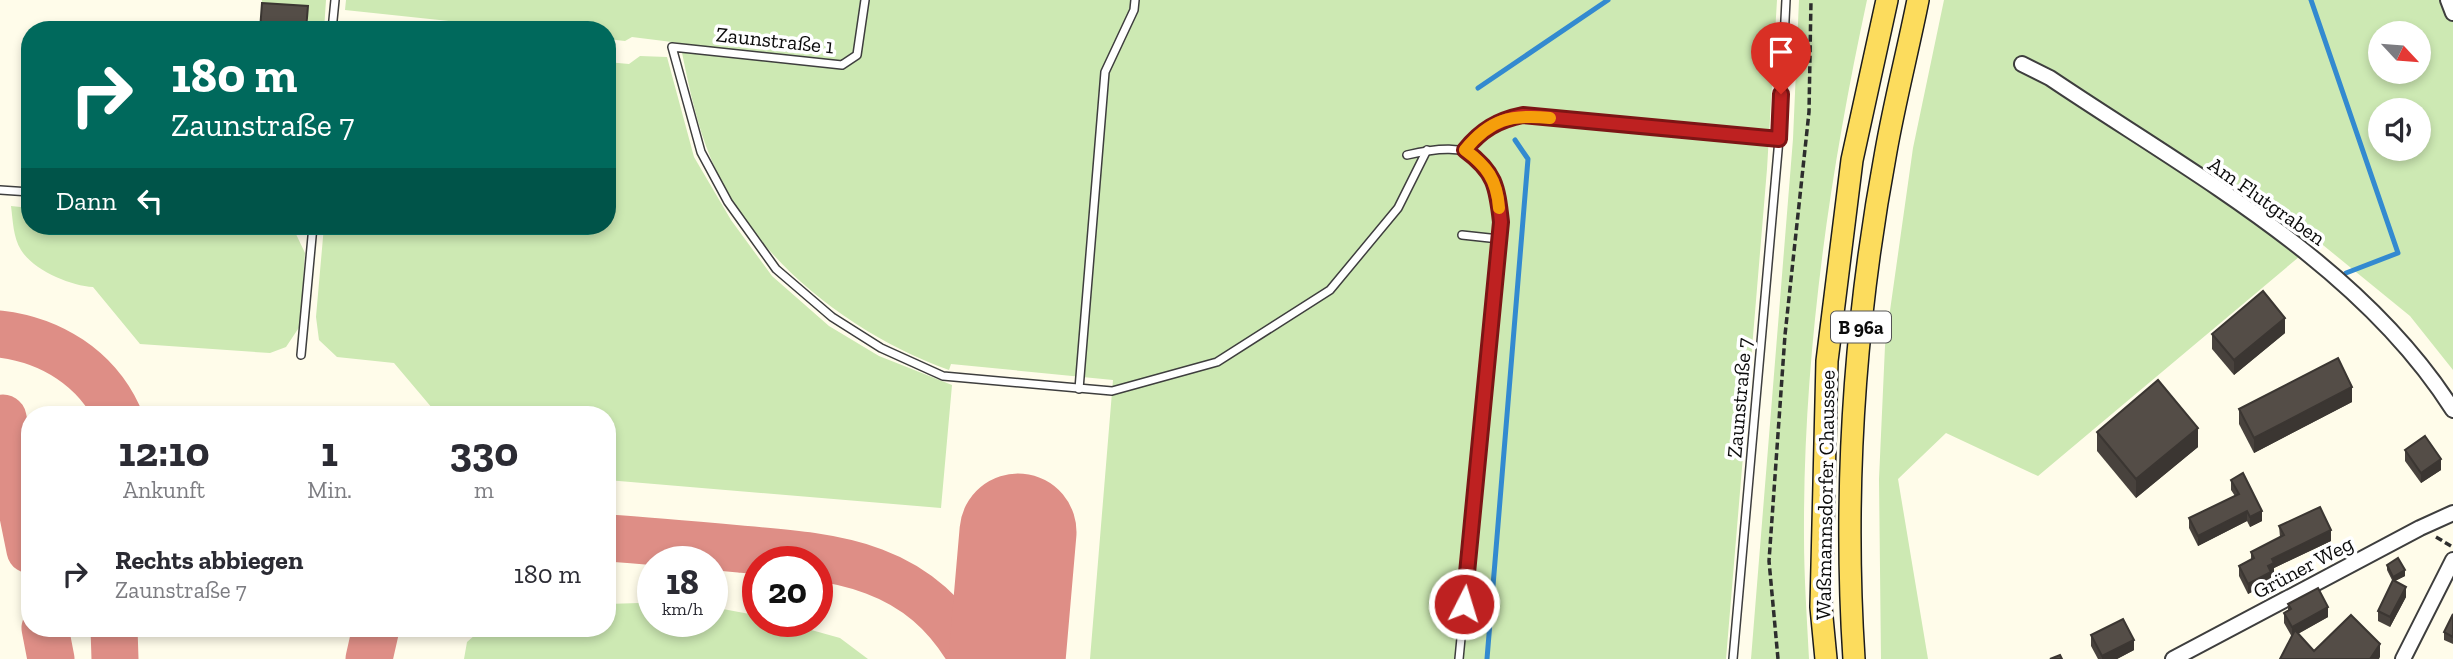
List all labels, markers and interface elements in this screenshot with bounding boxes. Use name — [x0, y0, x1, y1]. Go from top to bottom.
street label: Zaunstraße 1 — [715, 21, 835, 59]
north arrow — [2368, 21, 2431, 84]
map controls — [2368, 21, 2431, 161]
pin — [1751, 22, 1811, 94]
icon: arrive — [1762, 33, 1800, 71]
text: 180 m — [171, 46, 298, 105]
icon: right — [56, 49, 147, 140]
button: sound — [2368, 98, 2431, 161]
text: Zaunstraße 7 — [171, 106, 354, 144]
street label: Am Flutgraben — [2204, 151, 2330, 251]
icon: left — [131, 182, 169, 220]
text: Dann — [56, 185, 117, 217]
road number: B 96a — [1831, 312, 1891, 342]
street label: Zaunstraße 7 — [1721, 337, 1757, 459]
street label: Waßmannsdorfer Chaussee — [1810, 370, 1840, 620]
text: 12:10 — [119, 426, 210, 477]
text: 1 — [321, 426, 338, 477]
text: 330 — [449, 426, 518, 477]
text: Ankunft — [123, 476, 205, 504]
text: Min. — [307, 476, 352, 504]
text: m — [474, 476, 494, 504]
street label: Grüner Weg — [2249, 530, 2358, 604]
text: Rechts abbiegen — [115, 544, 303, 576]
speed limit sign: 20 — [742, 546, 833, 637]
icon: right — [56, 555, 94, 593]
text: 180 m — [514, 558, 581, 590]
text: 18 — [666, 561, 699, 603]
position arrow — [1427, 567, 1501, 641]
text: Zaunstraße 7 — [115, 576, 247, 604]
text: km/h — [662, 598, 703, 620]

